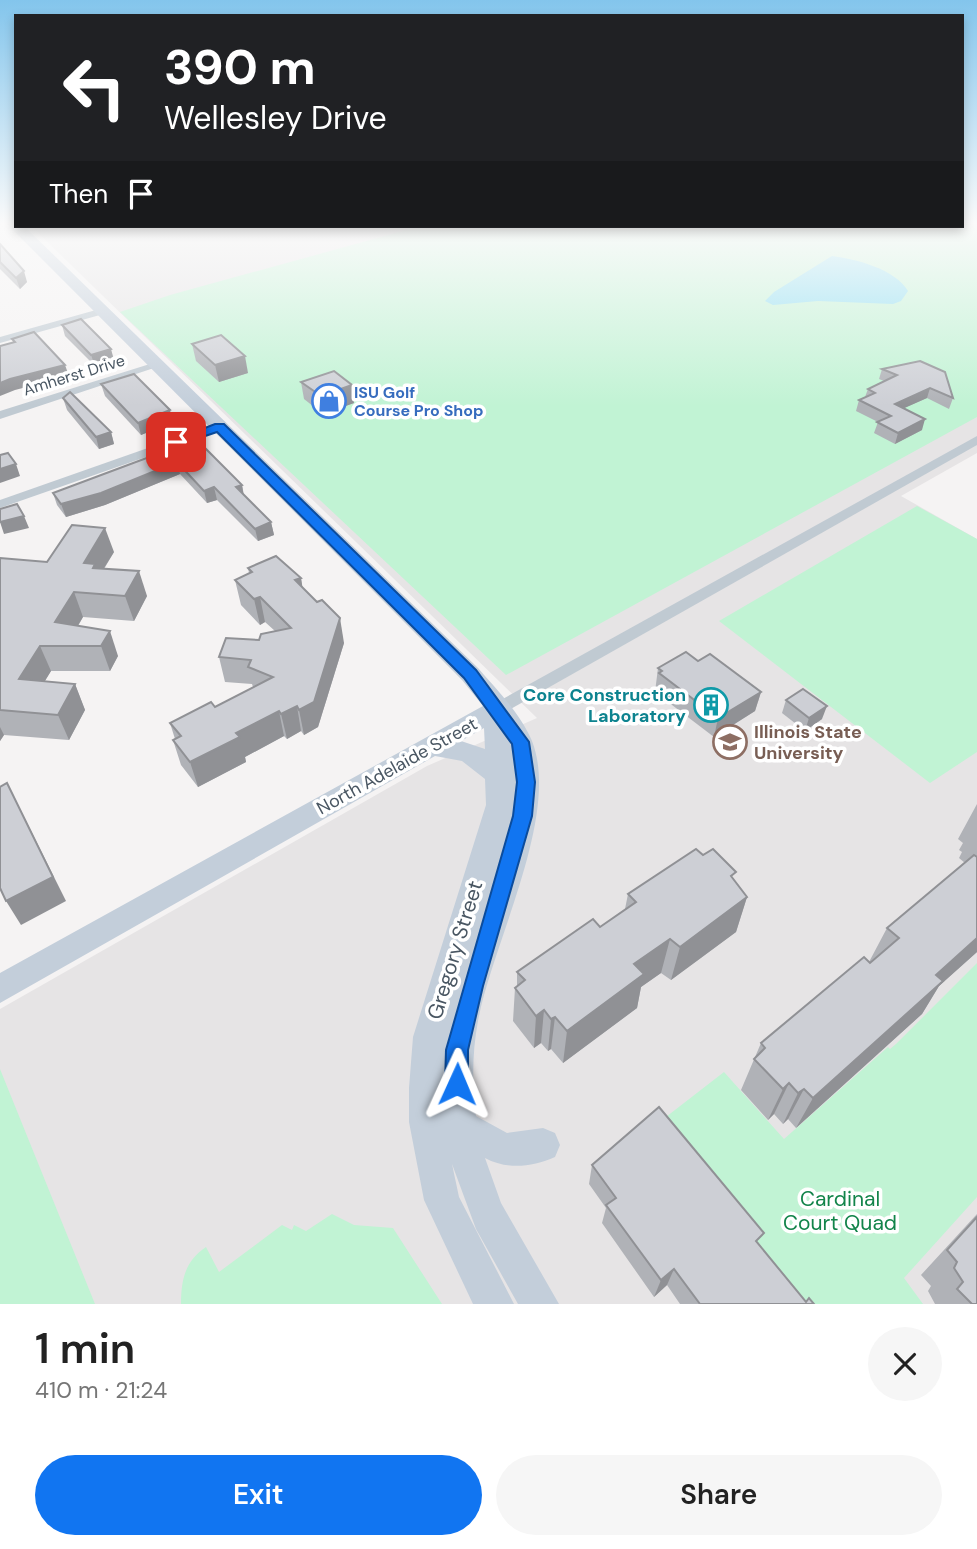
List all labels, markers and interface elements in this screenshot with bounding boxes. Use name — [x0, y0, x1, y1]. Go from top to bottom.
text: 390 m — [164, 35, 316, 99]
icon: left — [49, 42, 140, 133]
text: Wellesley Drive — [164, 97, 387, 139]
icon: arrive — [122, 175, 160, 213]
text: Then — [49, 177, 108, 211]
street label: Amherst Drive — [21, 350, 127, 400]
shop icon: ISU Golf Course Pro Shop — [310, 382, 348, 420]
place label: ISU Golf Course Pro Shop — [354, 382, 483, 421]
pin — [146, 412, 206, 472]
icon: arrive — [157, 423, 195, 461]
place label: Core Construction Laboratory — [523, 683, 686, 728]
building icon: Core Construction Laboratory — [692, 686, 730, 724]
street label: North Adelaide Street — [312, 712, 482, 820]
place label: Illinois State University — [754, 720, 862, 765]
school or university icon: Illinois State University — [711, 723, 749, 761]
street label: Gregory Street — [421, 877, 489, 1023]
position arrow — [420, 1047, 494, 1121]
park label: Cardinal Court Quad — [783, 1185, 897, 1237]
text: 1 min — [35, 1321, 135, 1376]
button: close — [868, 1327, 942, 1401]
text: 410 m · 21:24 — [35, 1375, 167, 1405]
button: Exit — [35, 1455, 482, 1535]
button: Share — [496, 1455, 942, 1535]

